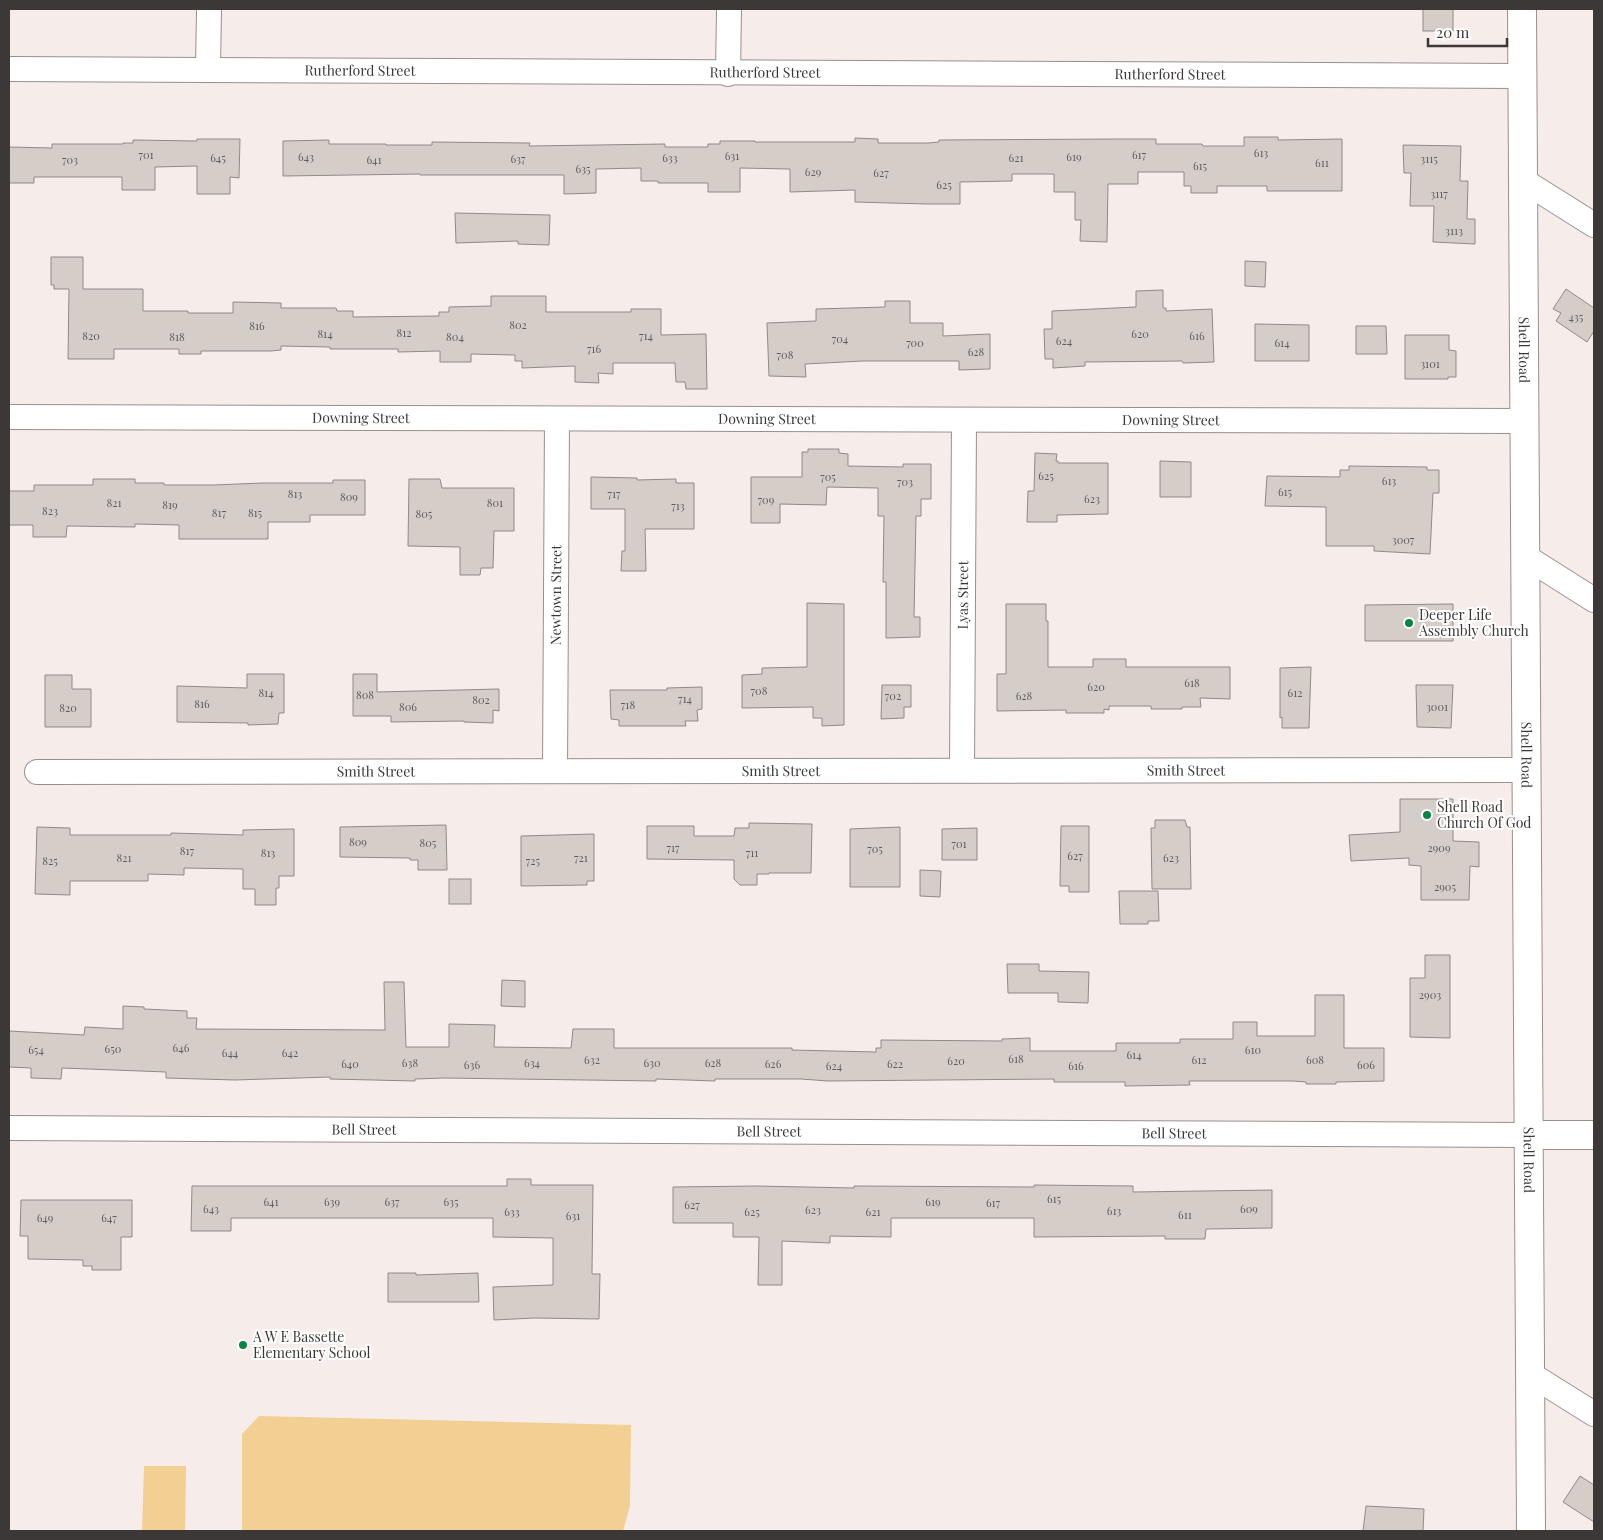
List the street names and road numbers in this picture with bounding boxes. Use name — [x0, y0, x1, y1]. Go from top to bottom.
street label: Rutherford Street — [304, 60, 417, 80]
street label: Rutherford Street — [709, 62, 822, 82]
street label: Rutherford Street — [1114, 64, 1227, 84]
street label: Shell Road — [1515, 317, 1534, 383]
street label: Downing Street — [312, 408, 411, 427]
street label: Downing Street — [718, 409, 817, 428]
street label: Downing Street — [1122, 410, 1221, 429]
street label: Newtown Street — [546, 544, 565, 645]
street label: Lyas Street — [953, 560, 972, 629]
street label: Shell Road — [1517, 722, 1537, 788]
street label: Smith Street — [1147, 760, 1226, 780]
street label: Smith Street — [337, 761, 416, 781]
street label: Smith Street — [742, 761, 821, 780]
street label: Bell Street — [331, 1119, 398, 1139]
street label: Bell Street — [736, 1121, 803, 1141]
street label: Bell Street — [1141, 1123, 1208, 1143]
street label: Shell Road — [1520, 1127, 1539, 1193]

